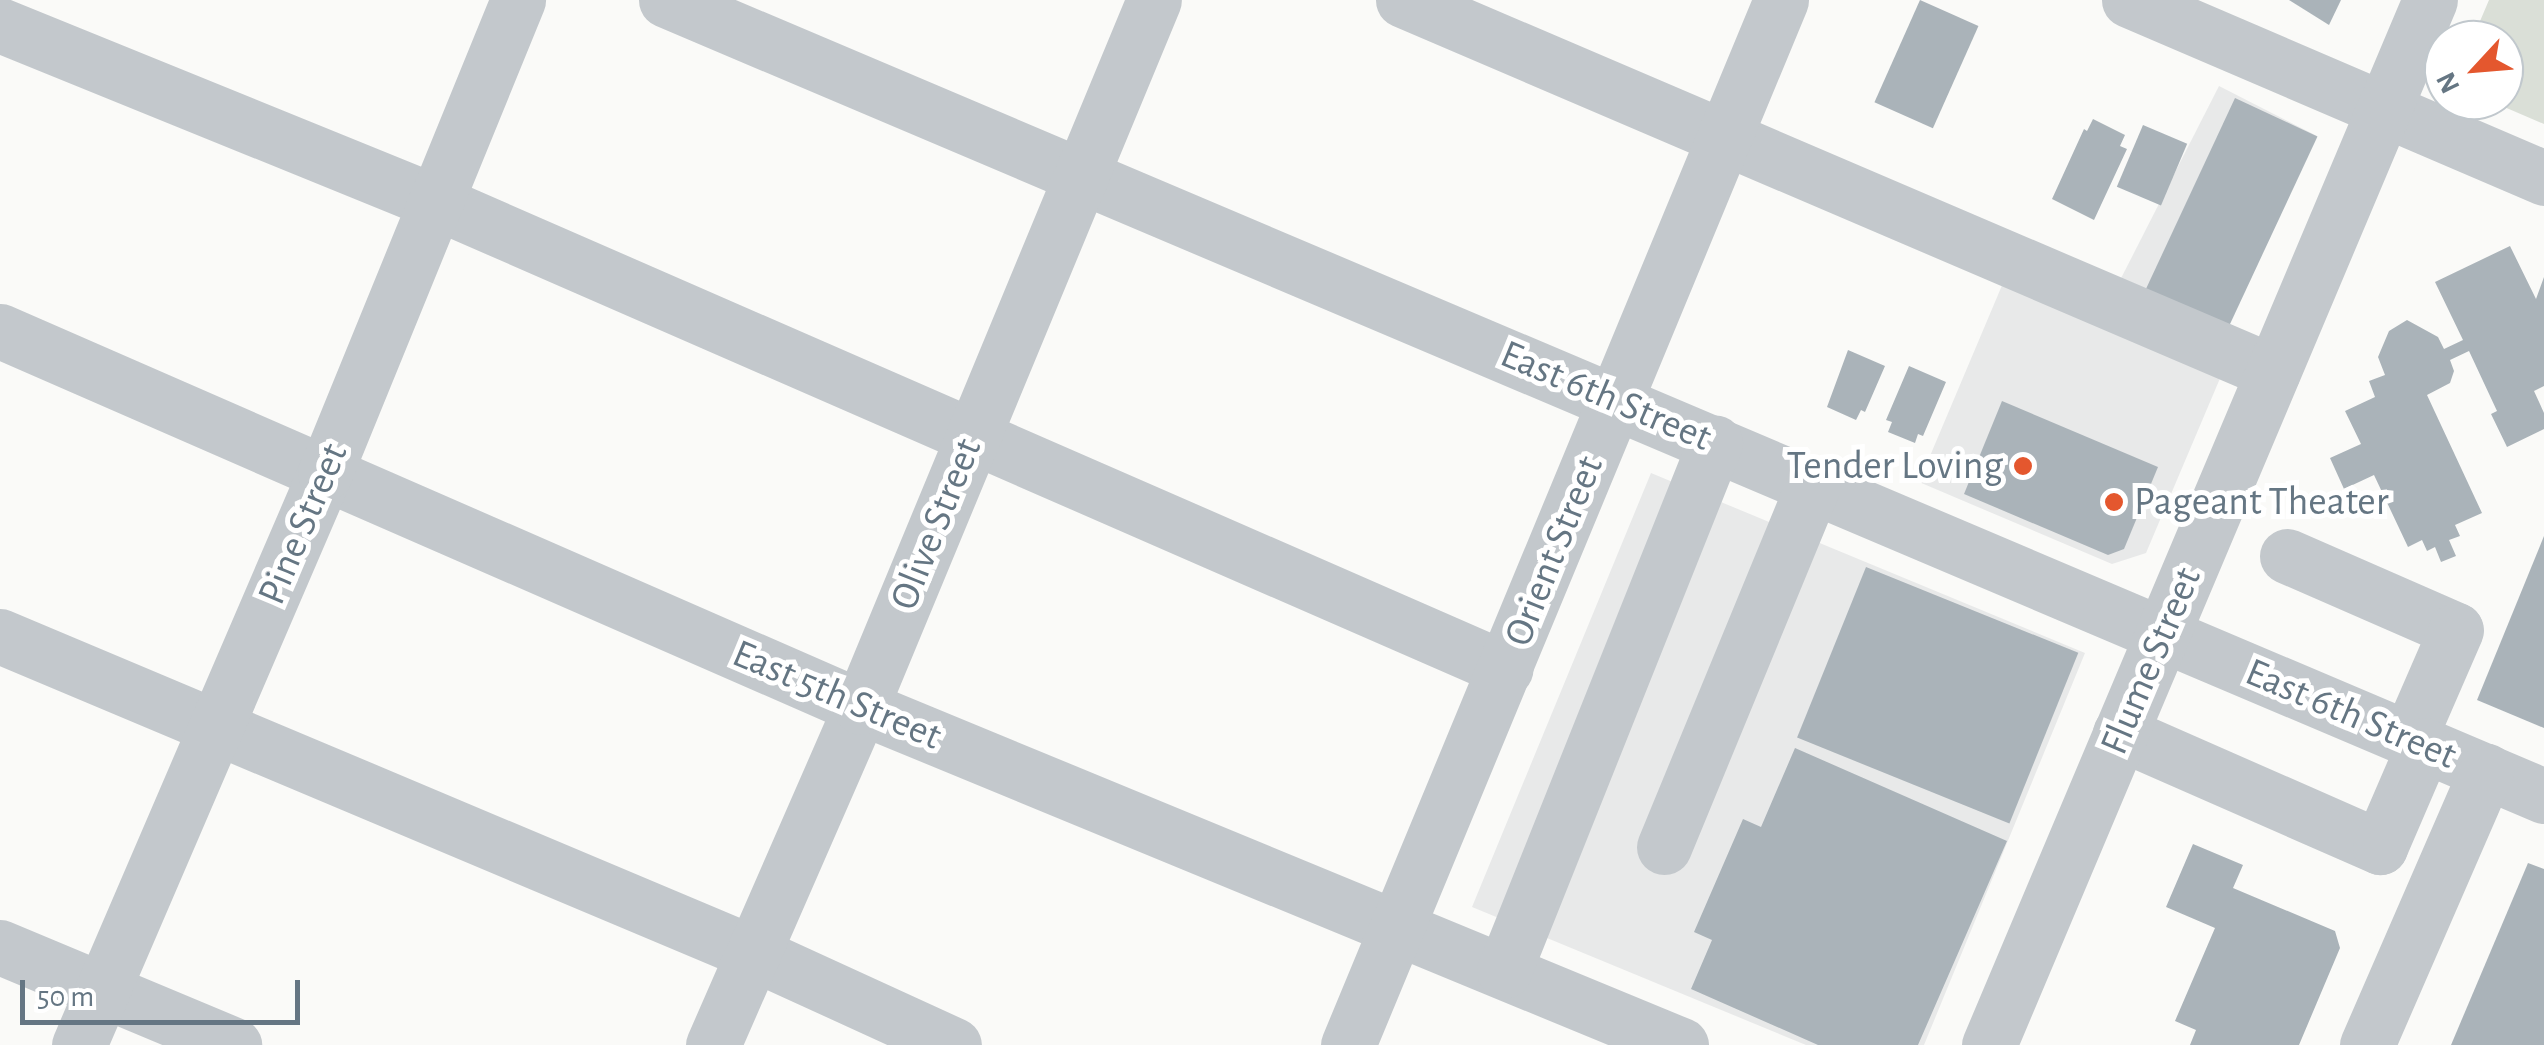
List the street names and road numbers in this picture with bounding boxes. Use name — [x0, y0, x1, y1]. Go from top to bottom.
street label: East 6th Street — [1493, 330, 1719, 462]
street label: Olive Street — [880, 431, 992, 617]
street label: Pine Street — [248, 436, 358, 612]
street label: Orient Street — [1494, 449, 1614, 653]
street label: Flume Street — [2090, 560, 2212, 762]
street label: East 5th Street — [725, 630, 949, 760]
street label: East 6th Street — [2238, 648, 2464, 780]

